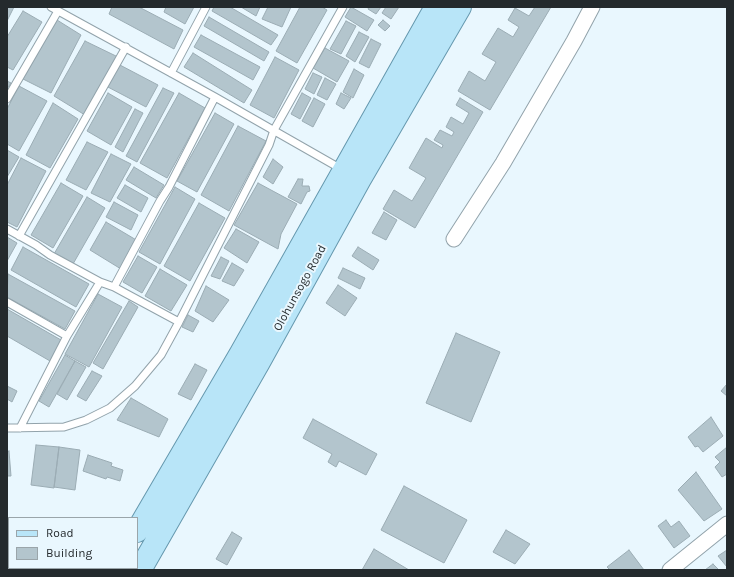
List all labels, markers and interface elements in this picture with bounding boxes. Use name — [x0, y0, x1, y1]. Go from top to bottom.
street label: Olohunsogo Road — [270, 242, 330, 334]
legend — [8, 517, 138, 569]
text: Road — [46, 526, 74, 540]
text: Building — [46, 546, 92, 560]

